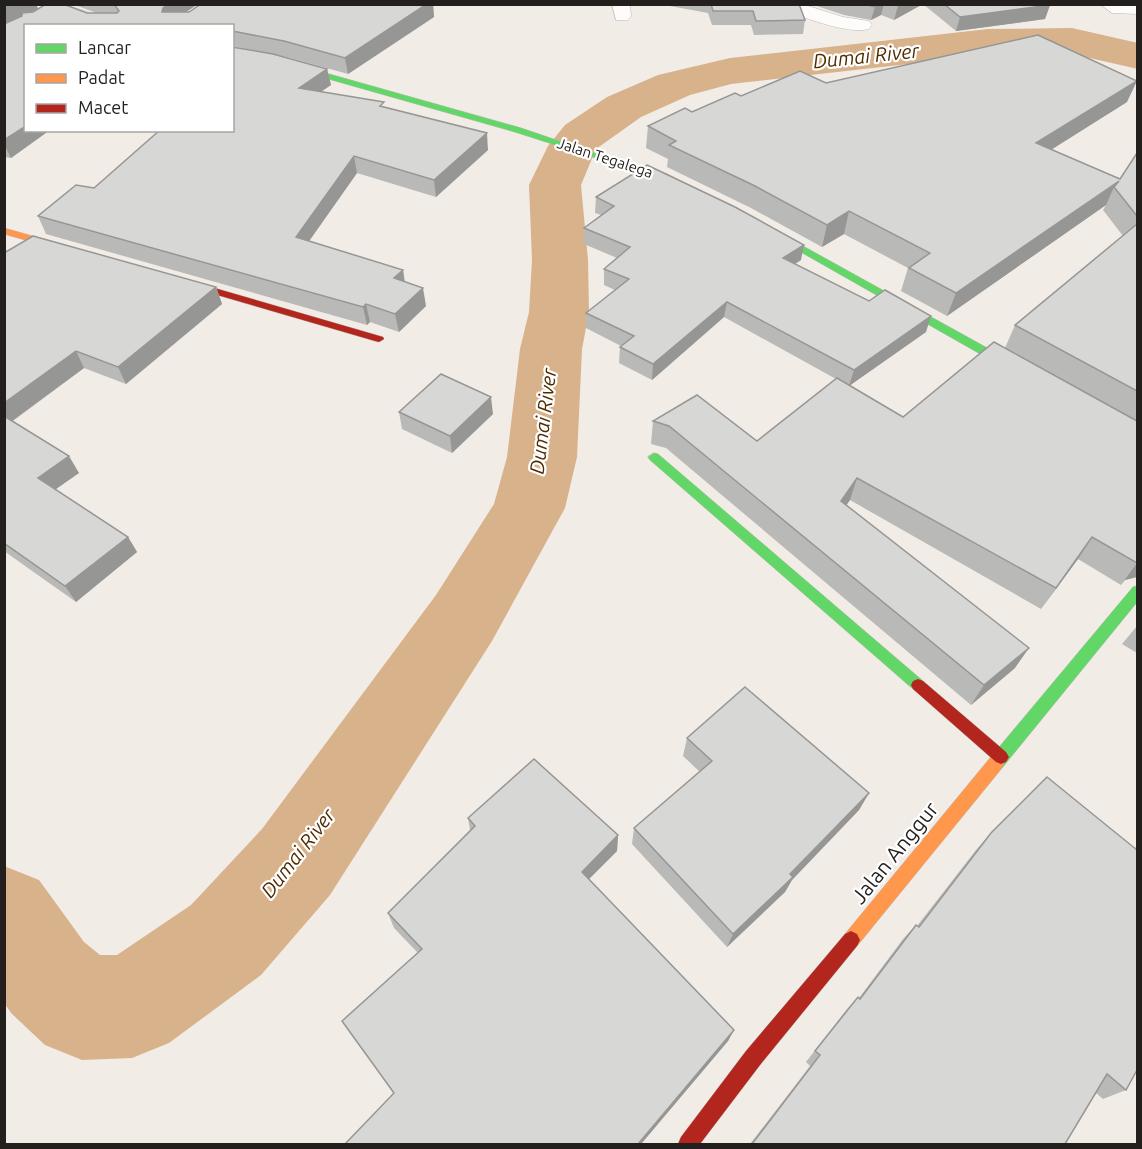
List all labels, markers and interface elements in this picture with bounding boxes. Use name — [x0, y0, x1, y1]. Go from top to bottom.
legend — [24, 24, 234, 132]
text: Lancar — [78, 37, 131, 57]
water label: Dumai River — [812, 38, 921, 72]
text: Padat — [78, 67, 125, 87]
text: Macet — [78, 97, 128, 117]
street label: Jalan Tegalega — [555, 134, 655, 181]
water label: Dumai River — [525, 365, 561, 475]
street label: Jalan Anggur — [846, 797, 943, 908]
water label: Dumai River — [256, 803, 340, 902]

